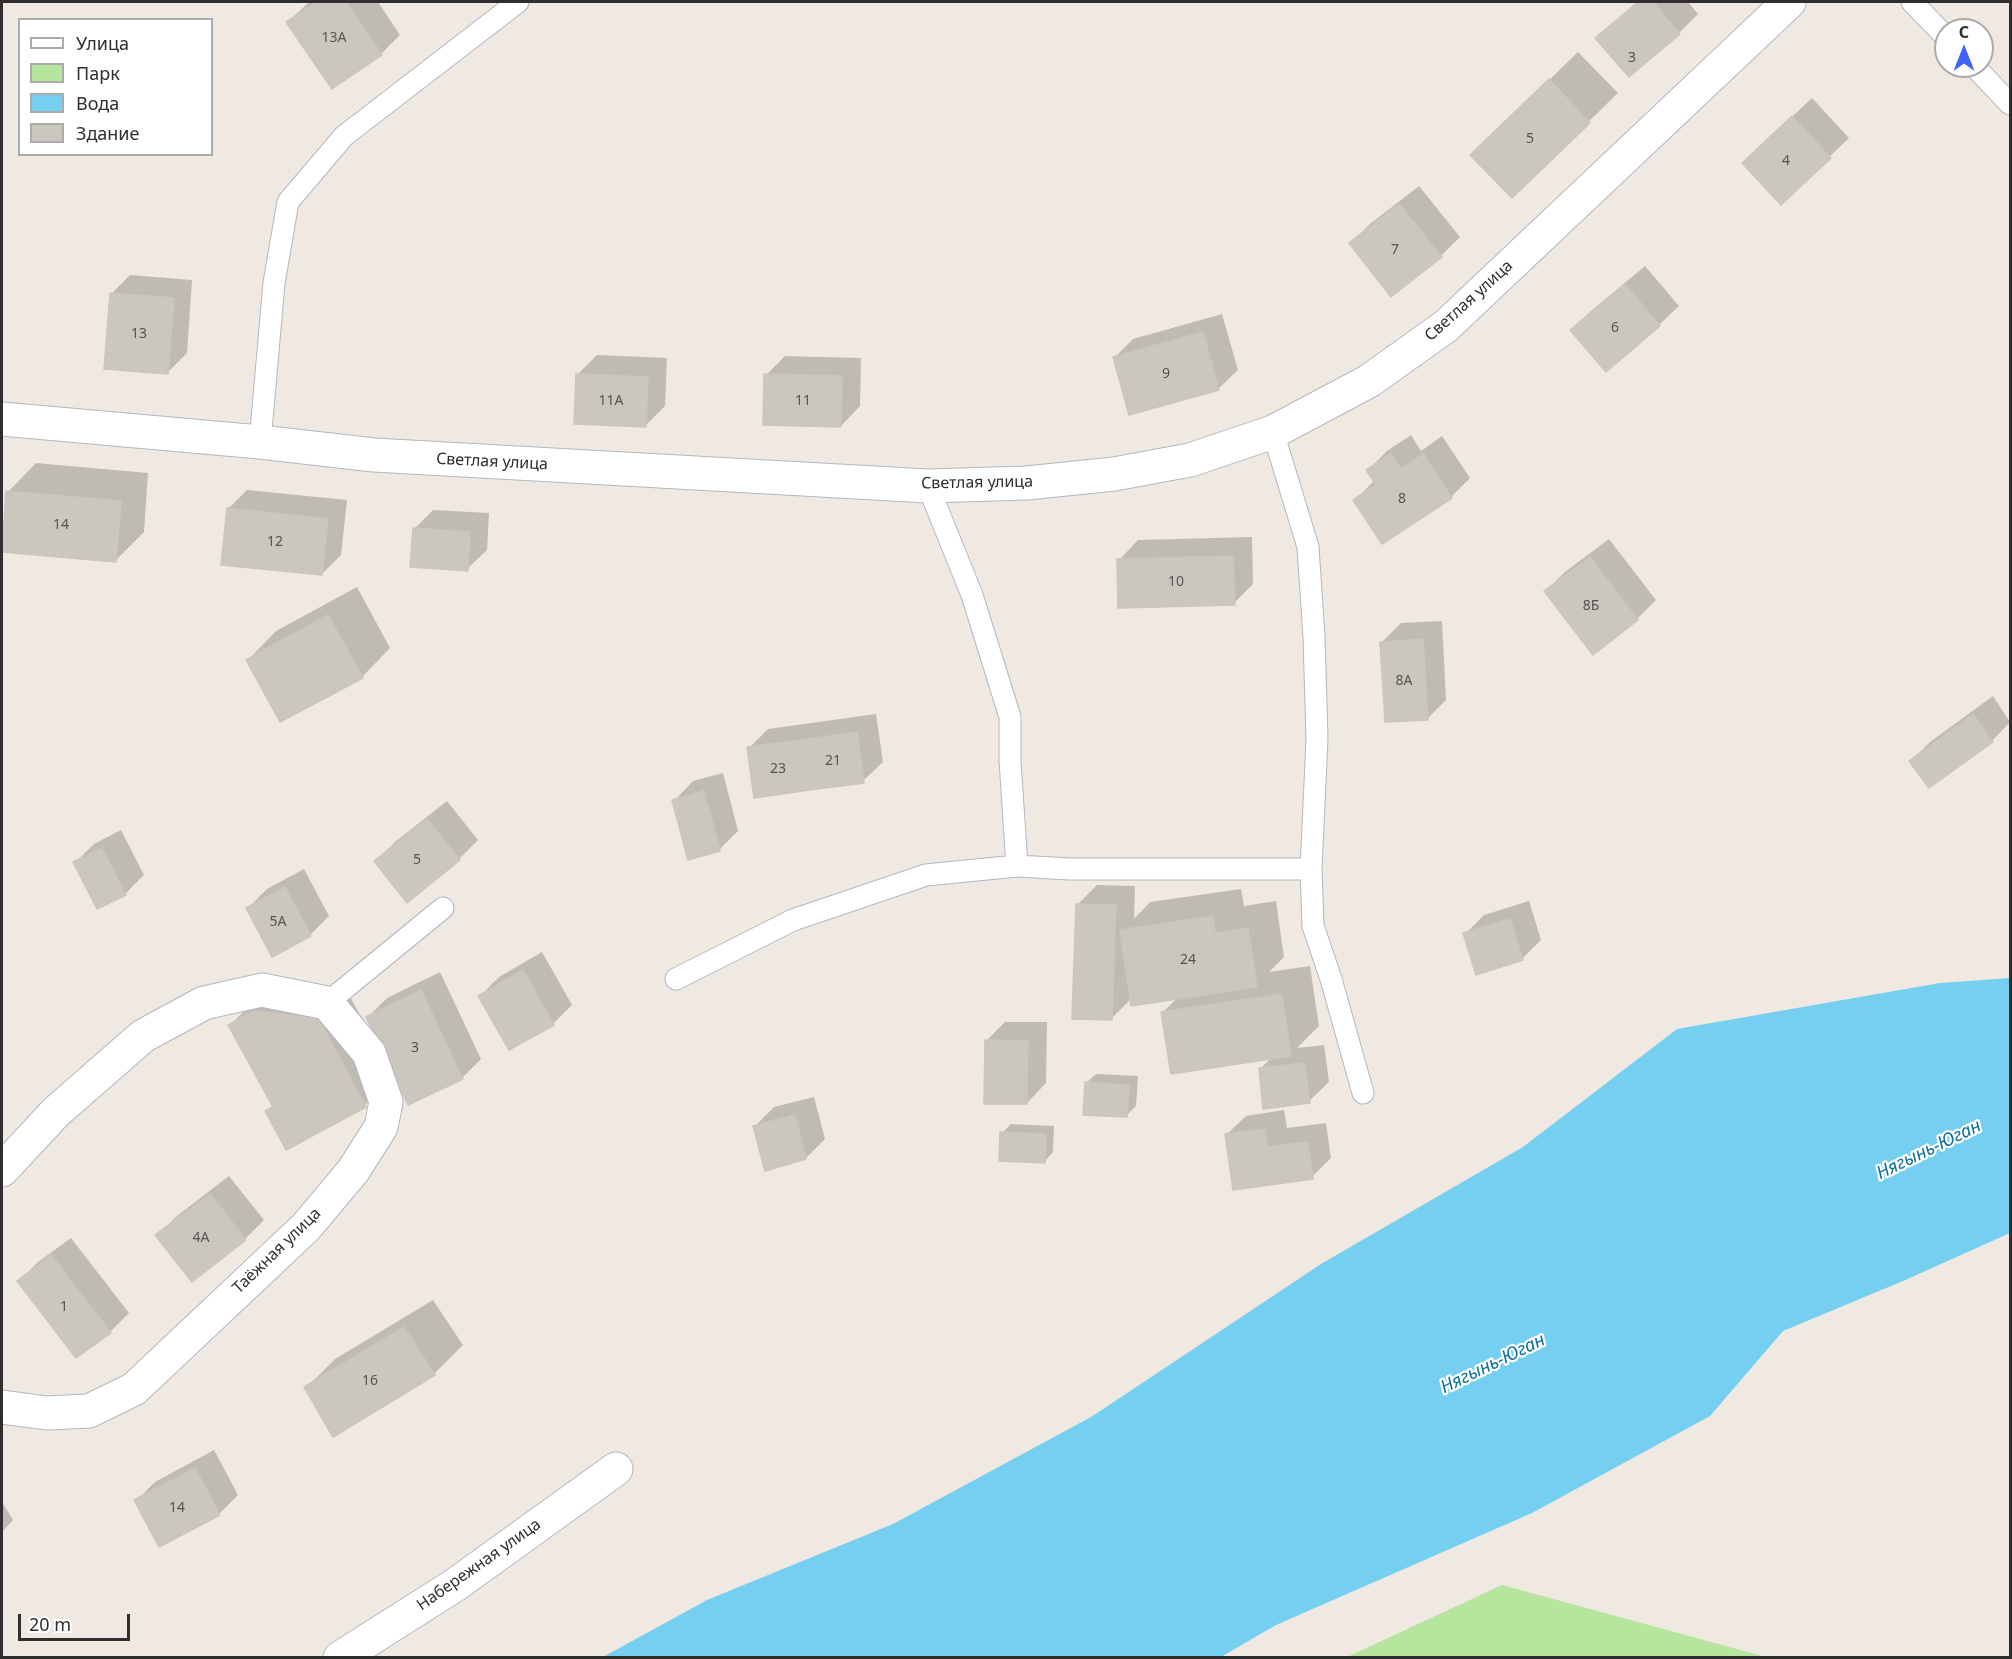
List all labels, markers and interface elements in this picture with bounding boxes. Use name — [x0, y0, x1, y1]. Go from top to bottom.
legend — [18, 18, 213, 156]
north arrow — [1934, 18, 1994, 78]
text: С — [1959, 21, 1969, 43]
house number: 13А — [322, 30, 346, 46]
text: Улица — [76, 31, 129, 55]
house number: 3 — [1628, 50, 1636, 66]
text: Парк — [76, 61, 120, 85]
text: Вода — [76, 91, 119, 115]
text: Здание — [76, 121, 139, 145]
house number: 5 — [1526, 131, 1534, 147]
house number: 4 — [1782, 153, 1790, 169]
house number: 7 — [1391, 242, 1399, 258]
street label: Светлая улица — [1421, 256, 1517, 346]
house number: 6 — [1611, 320, 1619, 336]
house number: 13 — [131, 326, 147, 342]
house number: 9 — [1162, 366, 1170, 382]
house number: 11А — [599, 393, 623, 409]
house number: 11 — [795, 393, 811, 409]
street label: Светлая улица — [436, 449, 548, 475]
street label: Светлая улица — [921, 472, 1033, 494]
house number: 8 — [1398, 491, 1406, 507]
house number: 14 — [53, 517, 69, 533]
house number: 12 — [267, 534, 283, 550]
house number: 10 — [1168, 574, 1184, 590]
house number: 8Б — [1583, 598, 1599, 614]
house number: 8А — [1396, 673, 1412, 689]
house number: 21 — [825, 753, 841, 769]
house number: 23 — [770, 761, 786, 777]
house number: 5 — [413, 852, 421, 868]
house number: 5А — [270, 914, 286, 930]
house number: 24 — [1180, 952, 1196, 968]
house number: 3 — [411, 1040, 419, 1056]
water label: Нягынь-Юган — [1873, 1115, 1985, 1185]
street label: Таёжная улица — [229, 1204, 325, 1298]
house number: 4А — [193, 1230, 209, 1246]
house number: 1 — [60, 1299, 68, 1315]
water label: Нягынь-Юган — [1437, 1329, 1549, 1399]
house number: 16 — [362, 1373, 378, 1389]
house number: 14 — [169, 1500, 185, 1516]
street label: Набережная улица — [413, 1515, 545, 1615]
scale bar — [21, 1602, 134, 1640]
text: 20 m — [29, 1612, 71, 1636]

